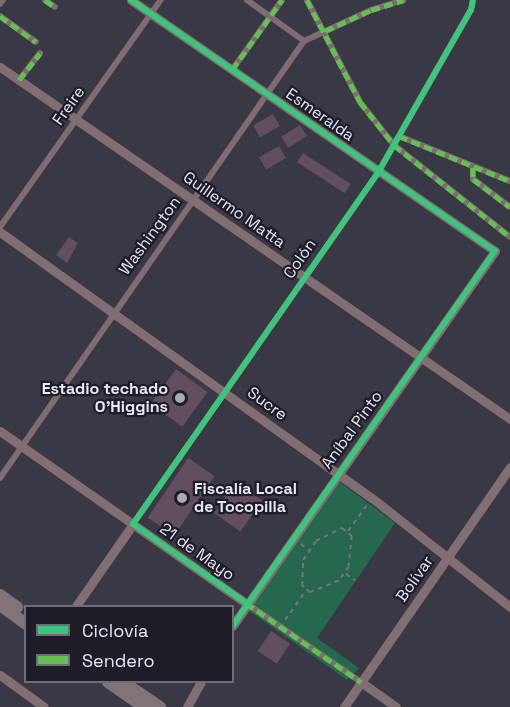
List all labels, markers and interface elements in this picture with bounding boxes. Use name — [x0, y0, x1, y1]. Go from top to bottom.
street label: Freire — [49, 83, 89, 129]
street label: Esmeralda — [282, 84, 358, 146]
street label: Guillermo Matta — [179, 168, 289, 252]
street label: Washington — [115, 193, 185, 279]
street label: Colón — [280, 236, 320, 282]
place label: Estadio techado O'Higgins — [42, 379, 168, 417]
street label: Sucre — [243, 383, 291, 425]
street label: Aníbal Pinto — [317, 387, 387, 473]
marker: Estadio techado O'Higgins — [173, 391, 187, 405]
place label: Fiscalía Local de Tocopilla — [194, 479, 297, 517]
marker: Fiscalía Local de Tocopilla — [175, 491, 189, 505]
street label: 21 de Mayo — [156, 519, 238, 585]
street label: Bolívar — [392, 552, 438, 606]
legend — [24, 605, 234, 683]
text: Ciclovía — [82, 619, 148, 642]
text: Sendero — [82, 649, 155, 672]

